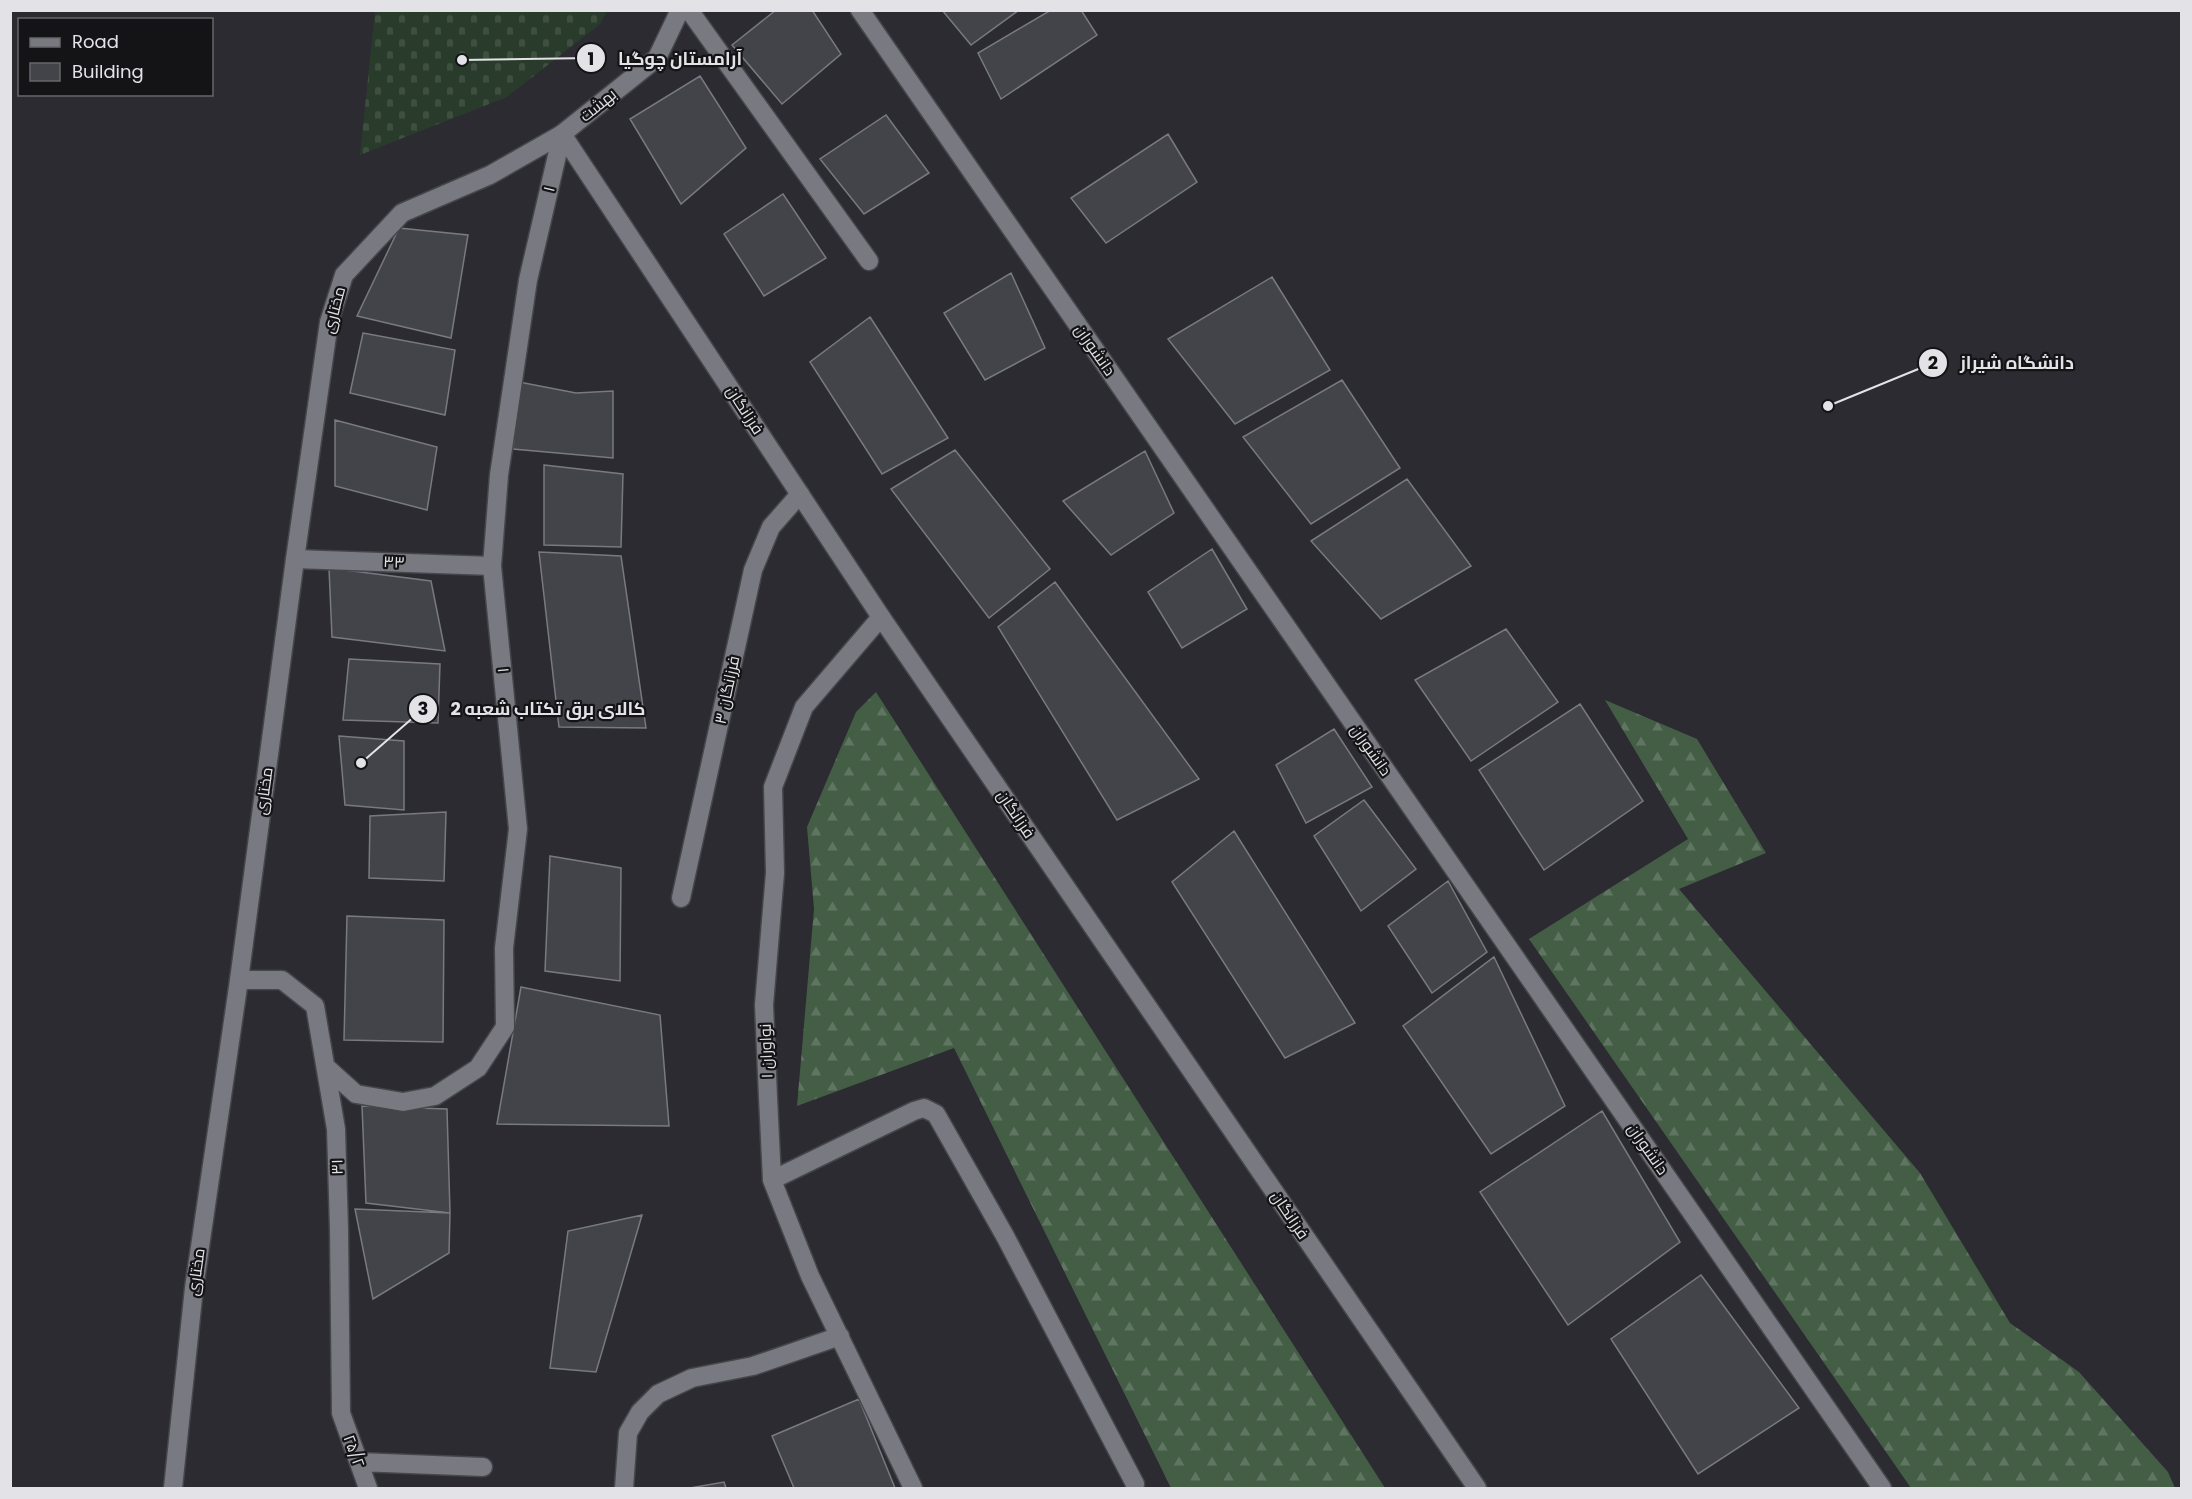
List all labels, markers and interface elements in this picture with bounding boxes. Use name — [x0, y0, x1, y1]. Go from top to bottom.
legend — [18, 18, 213, 96]
text: Road — [72, 29, 119, 54]
callout: آرامستان چوگیا — [576, 40, 754, 76]
text: 1 — [588, 46, 594, 71]
text: آرامستان چوگیا — [618, 46, 742, 71]
text: Building — [72, 59, 144, 84]
street label: بهشت — [575, 83, 621, 127]
street label: ۱ — [537, 184, 561, 194]
street label: مختاری — [317, 284, 351, 336]
street label: دانشوران — [1069, 319, 1121, 381]
callout: دانشگاه شیراز — [1918, 345, 2086, 381]
text: 2 — [1928, 350, 1938, 375]
text: دانشگاه شیراز — [1959, 350, 2074, 375]
street label: فرزانگان — [721, 381, 769, 439]
street label: ۳۳ — [383, 550, 405, 574]
street label: فرزانگان ۳ — [709, 654, 745, 726]
street label: ۱ — [491, 666, 515, 674]
callout: کالای برق تکتاب شعبه 2 — [408, 691, 657, 727]
text: 3 — [418, 696, 428, 721]
text: کالای برق تکتاب شعبه 2 — [450, 696, 646, 721]
street label: دانشوران — [1345, 719, 1397, 781]
street label: مختاری — [249, 766, 279, 816]
street label: فرزانگان — [991, 785, 1041, 843]
street label: نواوران ۱ — [754, 1023, 778, 1079]
street label: دانشوران — [1622, 1118, 1674, 1180]
street label: ۳۱ — [325, 1159, 349, 1175]
street label: فرزانگان — [1265, 1186, 1315, 1244]
street label: مختاری — [181, 1247, 211, 1297]
street label: ۲۵/۲ — [338, 1431, 370, 1471]

